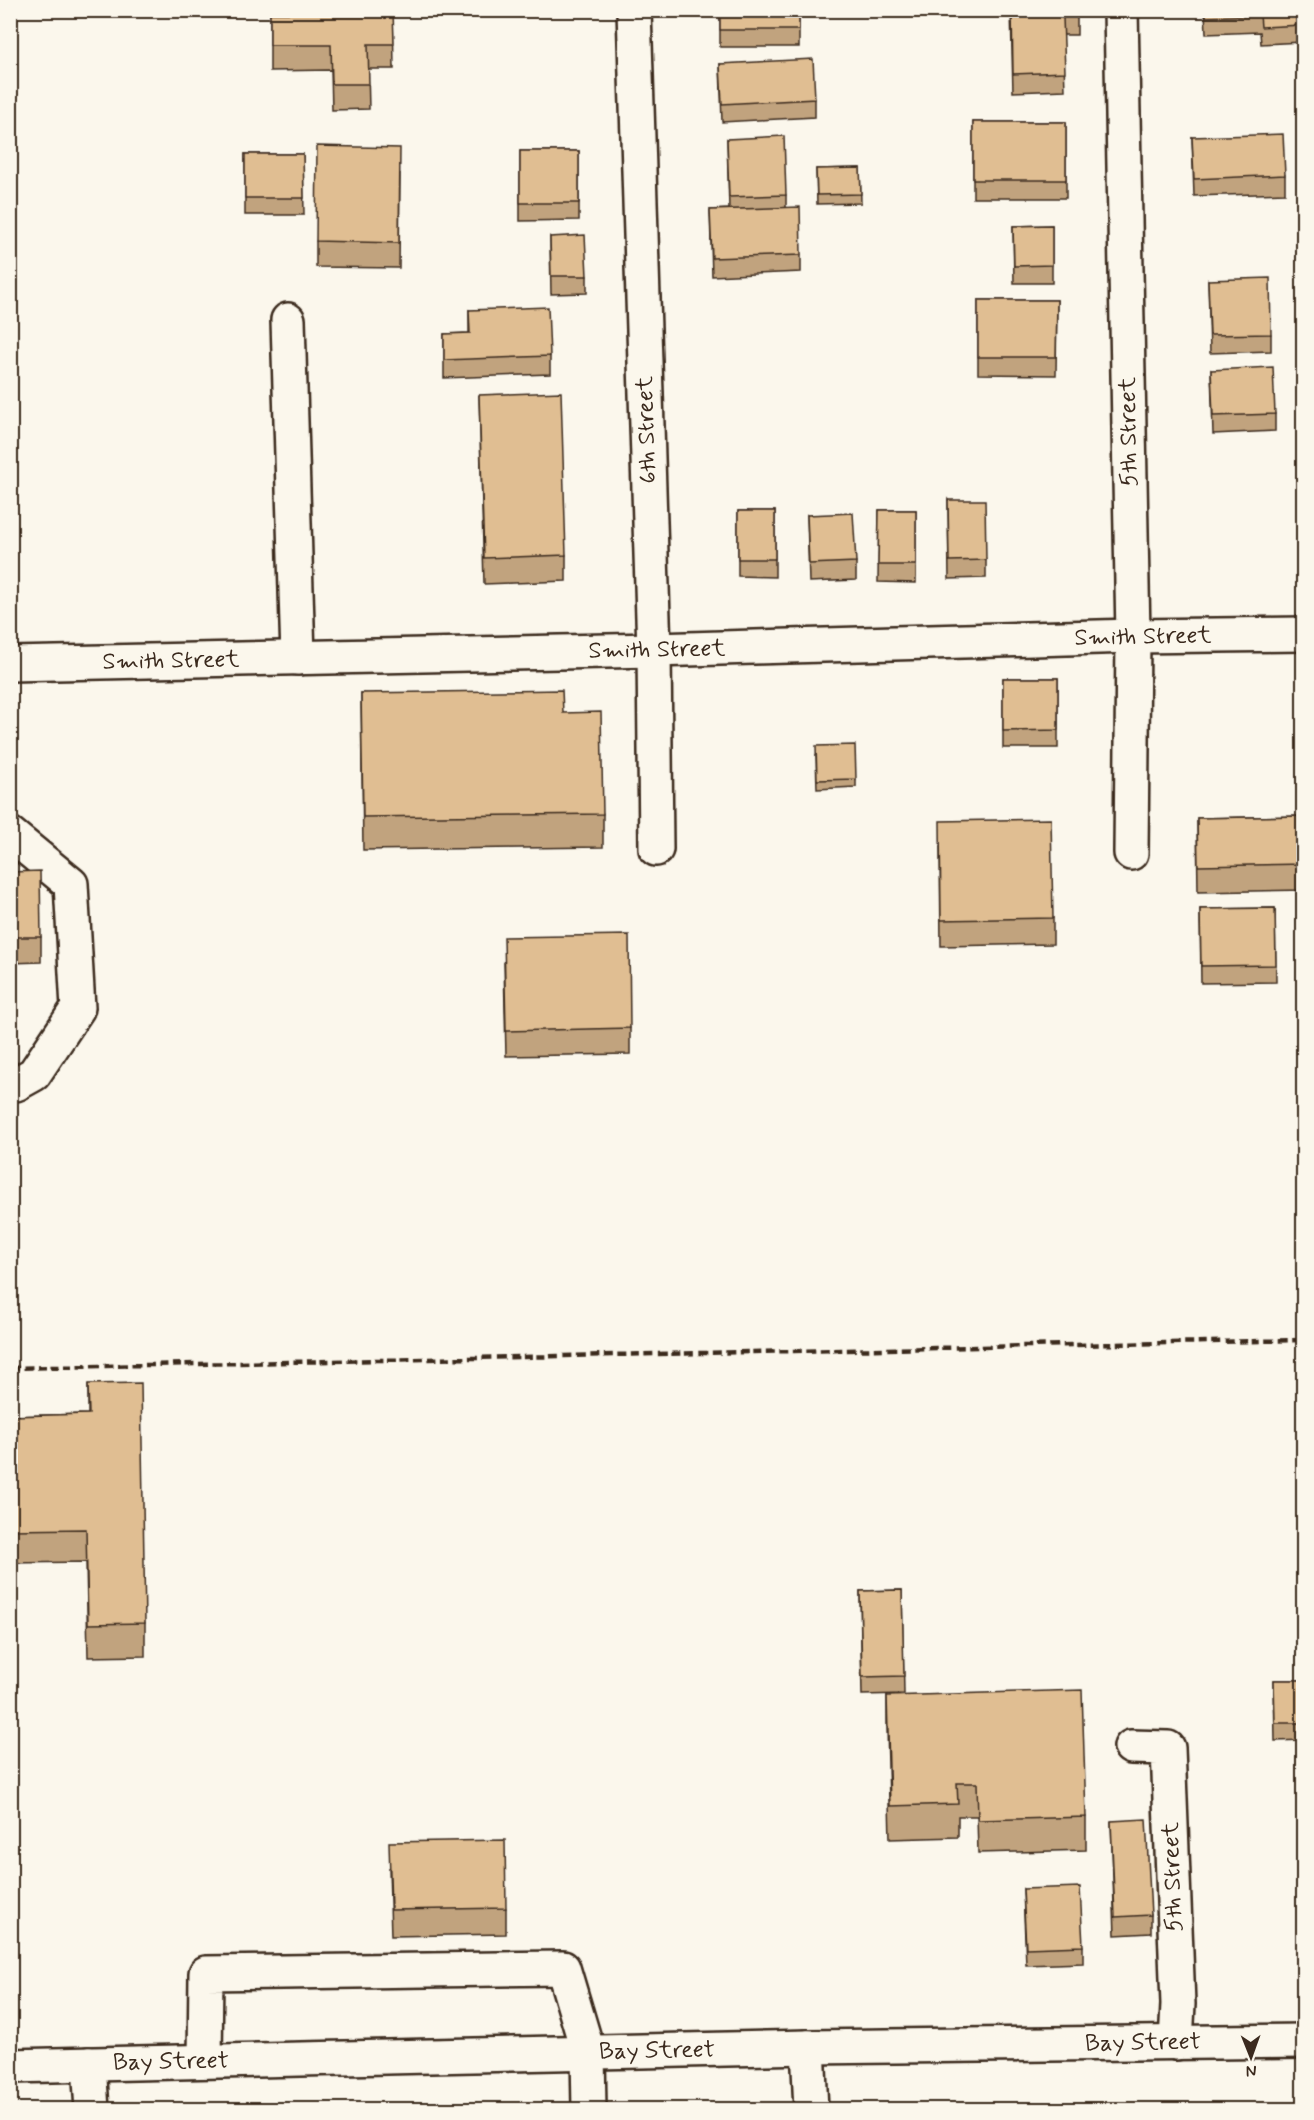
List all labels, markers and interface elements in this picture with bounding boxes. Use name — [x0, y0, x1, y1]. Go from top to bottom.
street label: 6th Street — [630, 376, 664, 484]
street label: 5th Street — [1113, 377, 1145, 487]
street label: Smith Street — [1074, 620, 1212, 654]
street label: Smith Street — [588, 633, 726, 667]
street label: Smith Street — [102, 644, 240, 678]
street label: 5th Street — [1156, 1822, 1190, 1932]
street label: Bay Street — [1085, 2026, 1201, 2060]
north arrow — [1221, 2027, 1281, 2087]
street label: Bay Street — [599, 2034, 715, 2068]
street label: Bay Street — [113, 2045, 229, 2079]
text: N — [1246, 2060, 1257, 2081]

